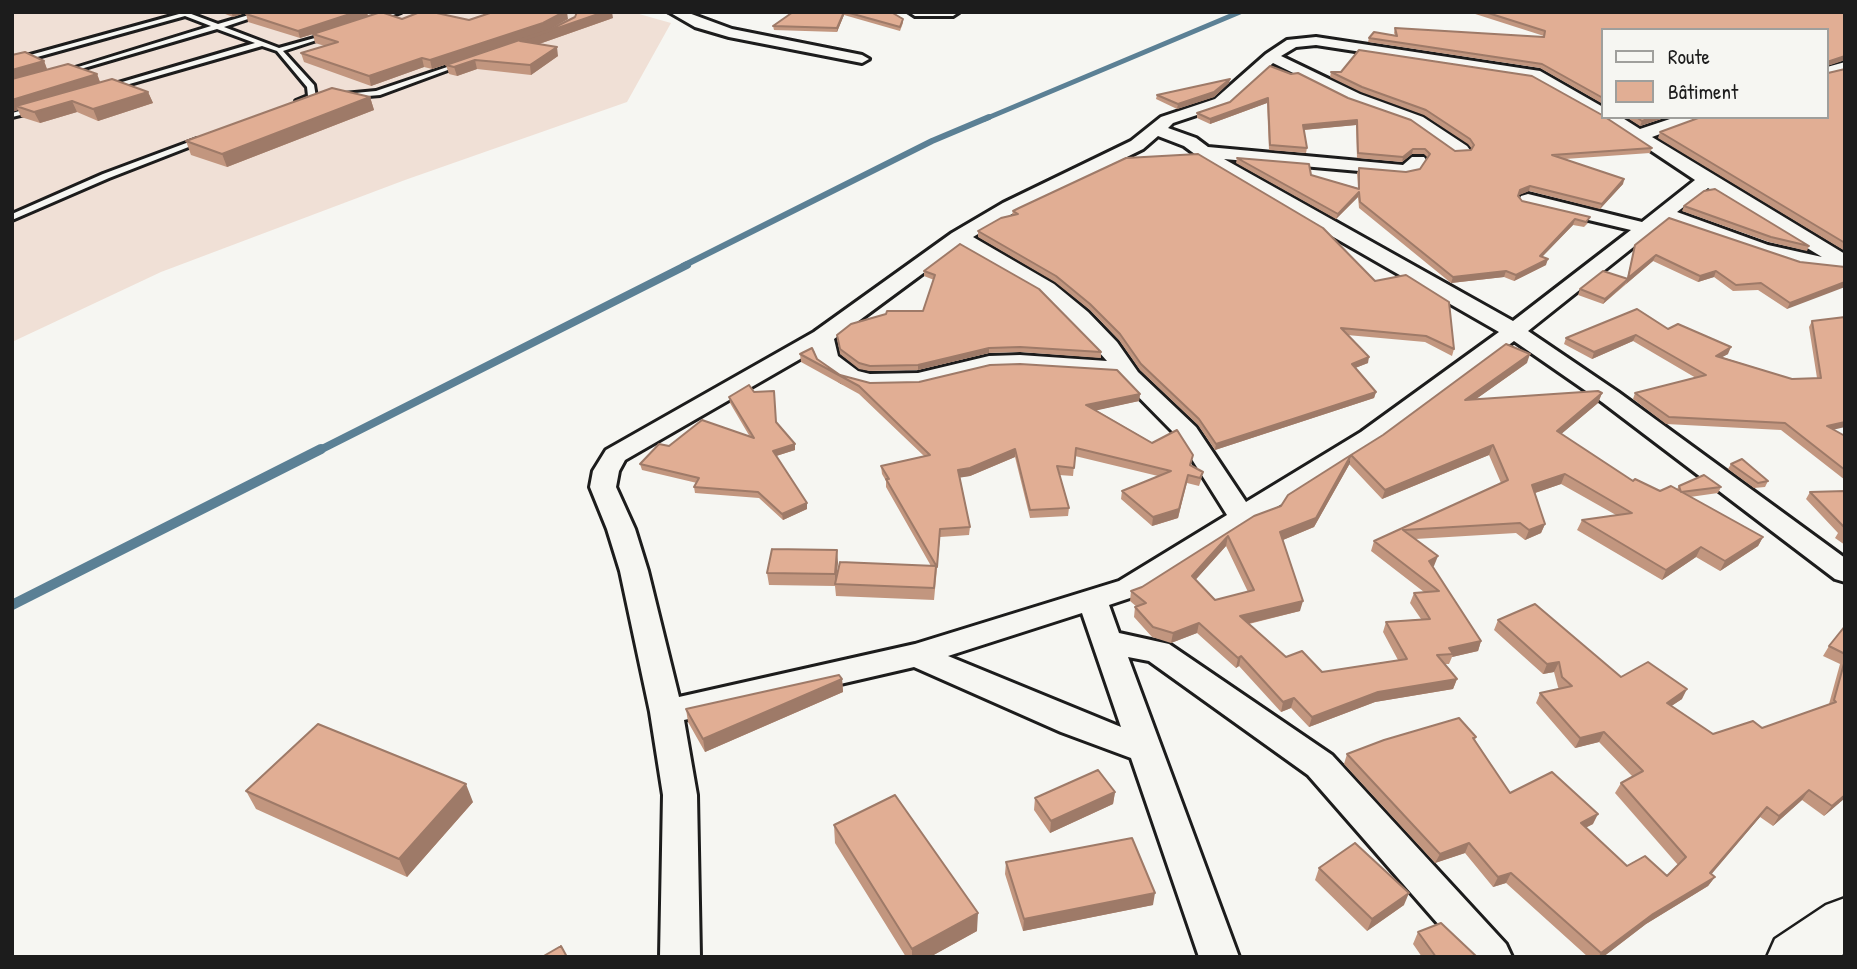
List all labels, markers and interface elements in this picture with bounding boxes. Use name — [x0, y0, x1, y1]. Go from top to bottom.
legend — [1602, 28, 1829, 119]
text: Route — [1668, 42, 1710, 71]
text: Bâtiment — [1668, 77, 1738, 106]

